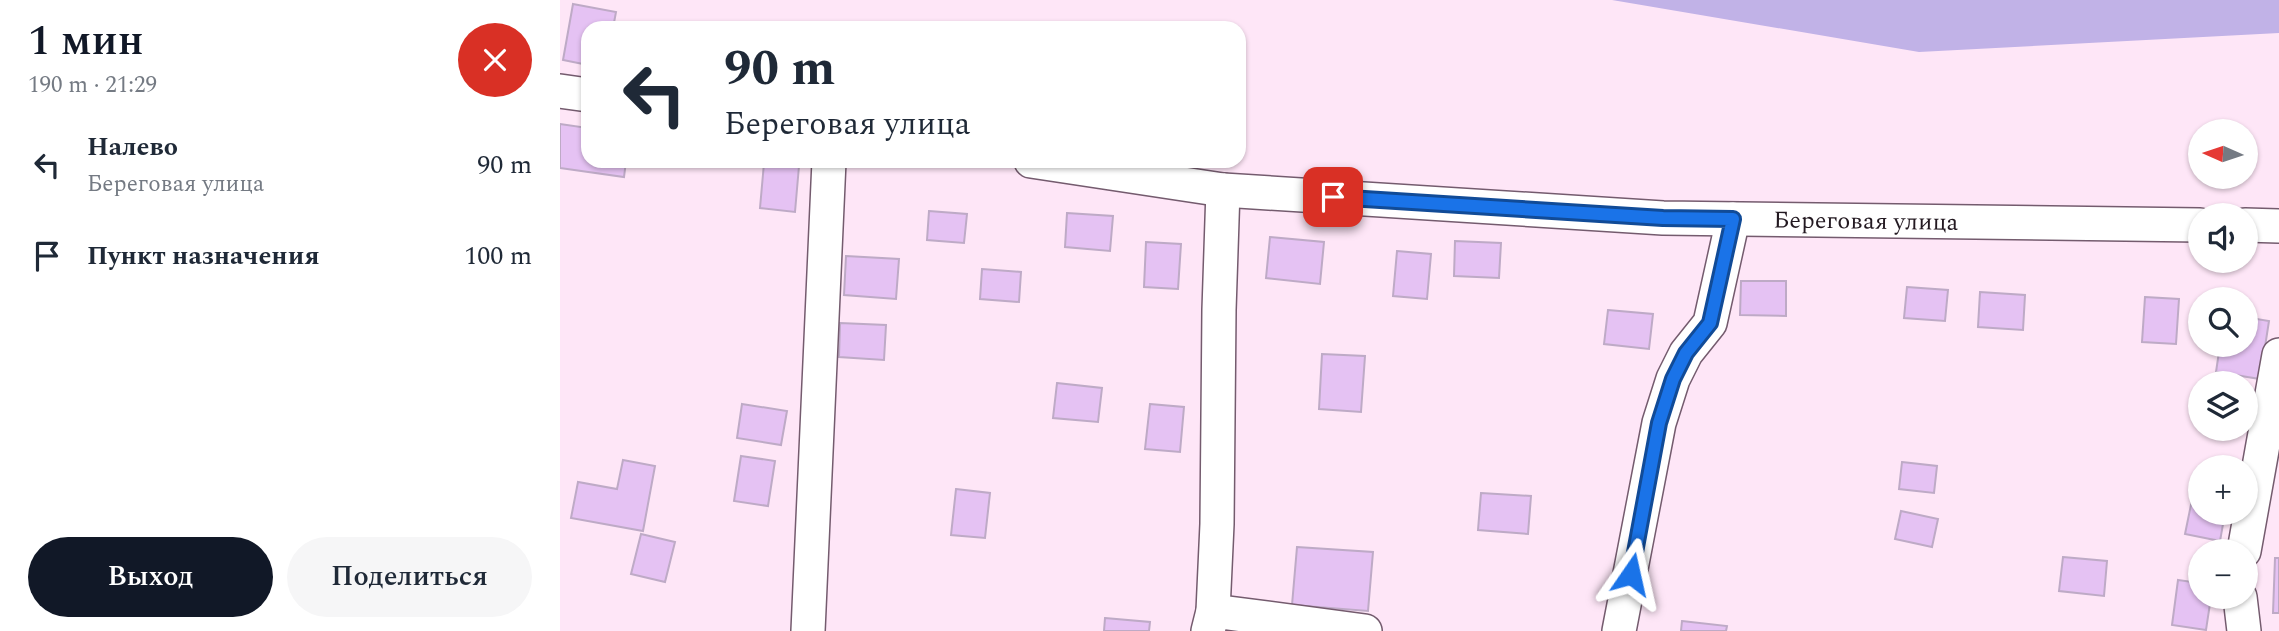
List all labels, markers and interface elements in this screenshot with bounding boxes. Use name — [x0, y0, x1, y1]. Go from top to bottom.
text: 1 мин — [28, 10, 143, 73]
button: close — [458, 23, 532, 97]
text: 90 m — [724, 32, 835, 107]
icon: left — [609, 49, 700, 140]
text: 190 m · 21:29 — [28, 68, 157, 103]
text: Береговая улица — [724, 100, 970, 149]
north arrow — [2188, 119, 2258, 189]
map controls — [2188, 119, 2258, 609]
text: Налево — [87, 127, 178, 167]
text: 90 m — [477, 145, 532, 185]
icon: left — [28, 146, 66, 184]
text: Береговая улица — [87, 167, 264, 202]
pin — [1303, 167, 1363, 227]
icon: arrive — [1314, 178, 1352, 216]
street label: Береговая улица — [1773, 202, 1959, 241]
button: sound — [2188, 203, 2258, 273]
text: Пункт назначения — [87, 236, 320, 276]
text: 100 m — [464, 236, 532, 276]
icon: arrive — [28, 237, 66, 275]
button: search — [2188, 287, 2258, 357]
button: layers — [2188, 371, 2258, 441]
button: + — [2188, 455, 2258, 525]
button: Выход — [28, 537, 273, 617]
button: Поделиться — [287, 537, 532, 617]
position arrow — [1594, 537, 1668, 611]
button: − — [2188, 539, 2258, 609]

